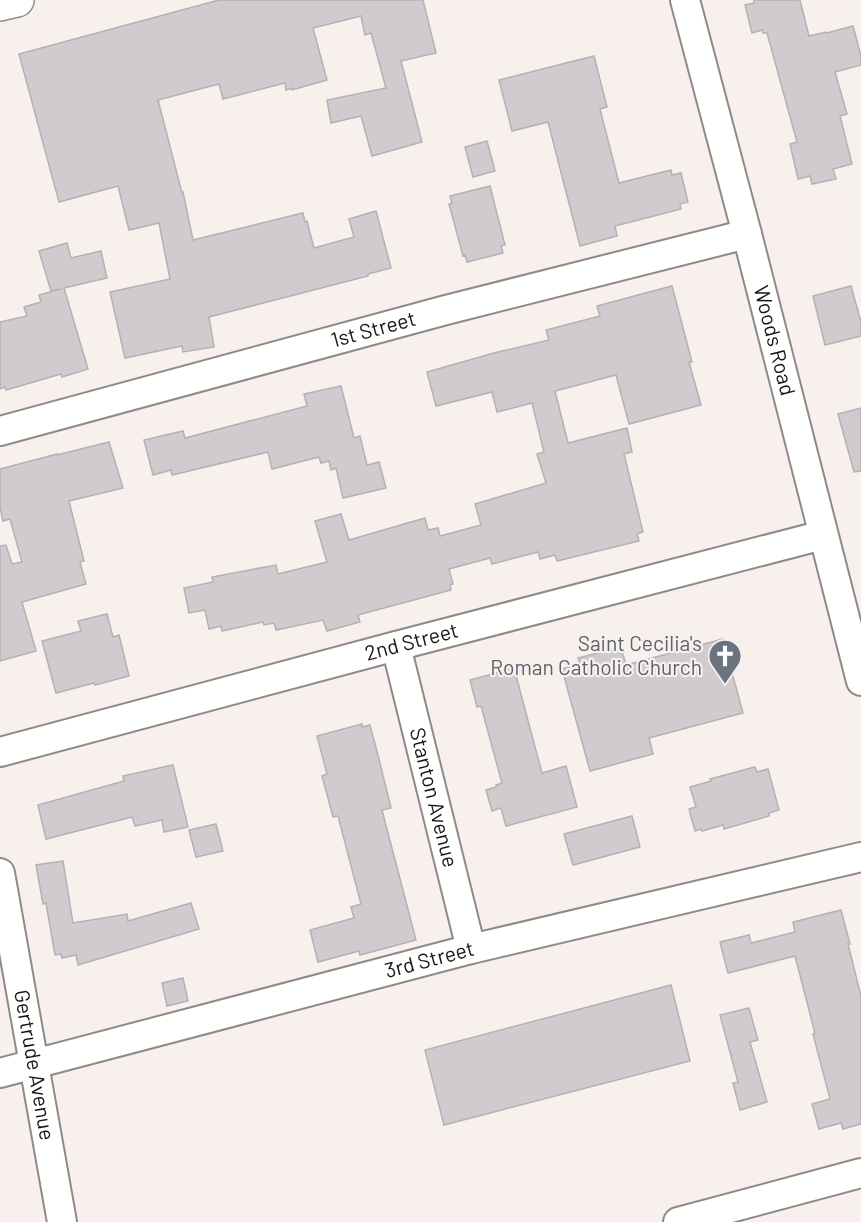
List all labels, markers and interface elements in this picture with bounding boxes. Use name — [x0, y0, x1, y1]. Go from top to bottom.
street label: Woods Road — [750, 283, 802, 398]
street label: 1st Street — [328, 305, 418, 352]
street label: 2nd Street — [362, 616, 461, 665]
place label: Saint Cecilia's Roman Catholic Church — [490, 630, 702, 679]
church icon: Saint Cecilia's Roman Catholic Church — [707, 638, 743, 685]
street label: Stanton Avenue — [406, 725, 464, 870]
street label: 3rd Street — [382, 935, 476, 982]
street label: Gertrude Avenue — [10, 988, 61, 1142]

